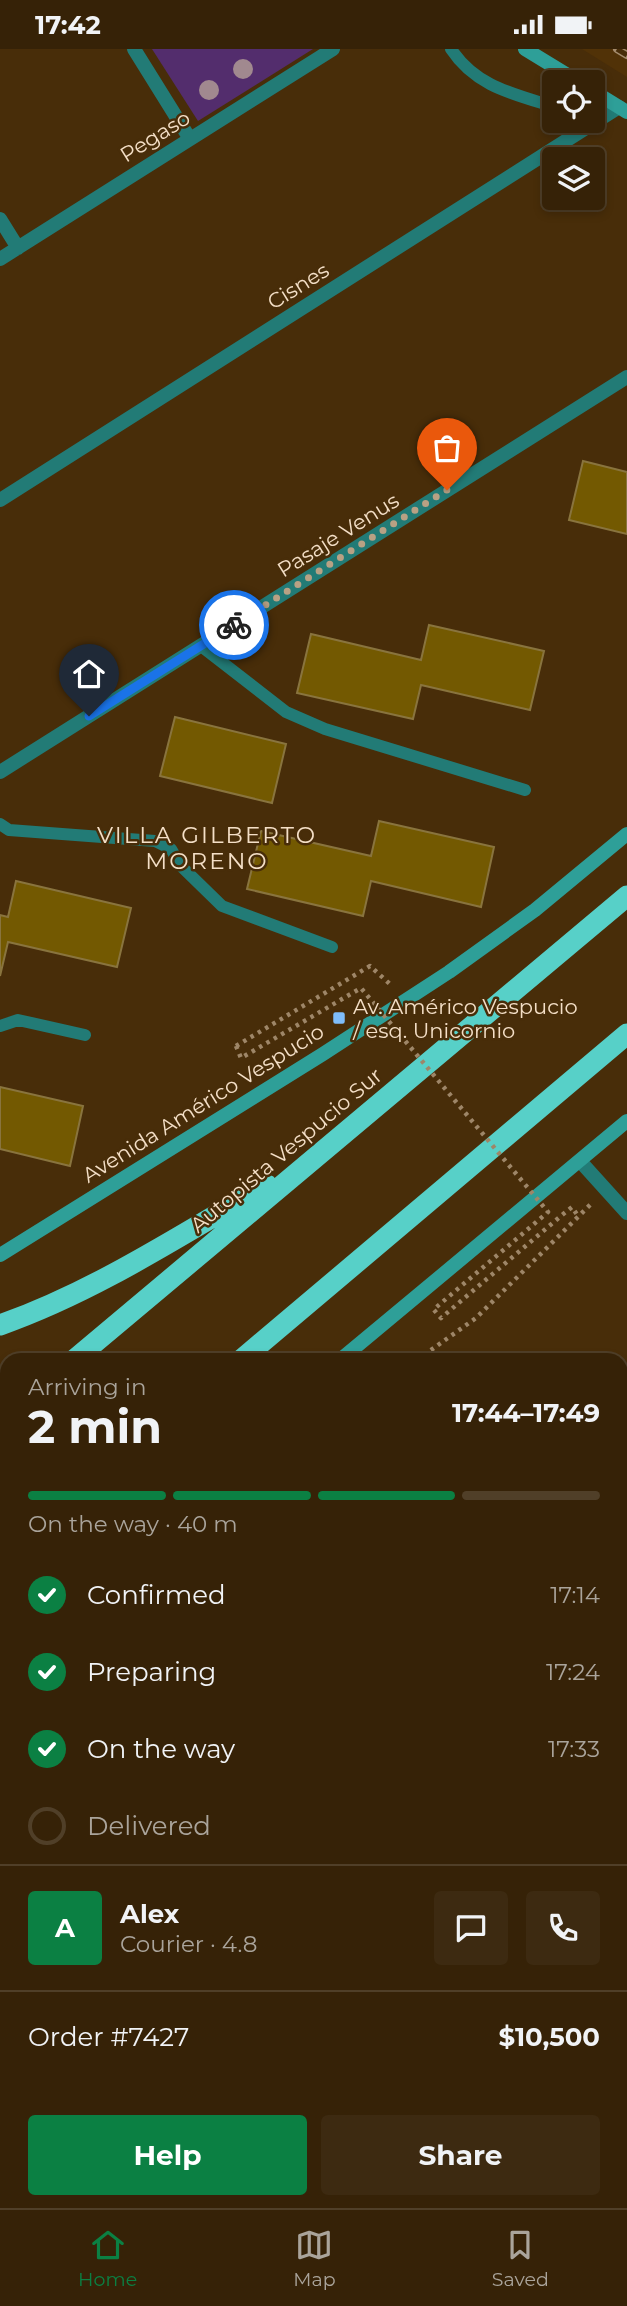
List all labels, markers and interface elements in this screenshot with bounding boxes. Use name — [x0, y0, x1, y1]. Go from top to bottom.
text: 17:42 — [35, 9, 101, 41]
map controls — [542, 70, 605, 210]
button: locate — [542, 70, 605, 133]
street label: Pegaso — [115, 105, 195, 167]
button: layers — [542, 147, 605, 210]
street label: Cisnes — [263, 257, 333, 315]
pin — [417, 418, 477, 490]
icon: bag — [428, 429, 466, 467]
street label: Pasaje Venus — [273, 488, 403, 582]
courier — [199, 590, 269, 660]
icon: bike — [215, 606, 253, 644]
pin — [59, 644, 119, 716]
icon: home — [70, 655, 108, 693]
district label: VILLA GILBERTO MORENO — [97, 821, 317, 875]
place label: Av. Américo Vespucio / esq. Unicornio — [352, 994, 578, 1043]
marker: Av. Américo Vespucio / esq. Unicornio — [331, 1010, 347, 1026]
street label: Avenida Américo Vespucio — [78, 1018, 328, 1188]
street label: Autopista Vespucio Sur — [185, 1062, 387, 1238]
text: Arriving in — [28, 1373, 147, 1401]
text: 17:44–17:49 — [452, 1397, 600, 1429]
text: 2 min — [28, 1398, 162, 1455]
text: On the way · 40 m — [28, 1510, 238, 1538]
icon: check — [28, 1576, 66, 1614]
text: Confirmed — [87, 1579, 226, 1611]
text: 17:14 — [550, 1581, 600, 1609]
icon: check — [28, 1653, 66, 1691]
text: Preparing — [87, 1656, 216, 1688]
text: 17:24 — [546, 1658, 600, 1686]
icon: check — [28, 1730, 66, 1768]
text: On the way — [87, 1733, 235, 1765]
text: 17:33 — [548, 1735, 600, 1763]
text: Delivered — [87, 1810, 211, 1842]
button: chat — [434, 1891, 508, 1965]
button: phone — [526, 1891, 600, 1965]
text: Alex — [120, 1898, 179, 1930]
text: A — [55, 1912, 75, 1944]
text: Courier · 4.8 — [120, 1930, 257, 1958]
text: Order #7427 — [28, 2021, 189, 2053]
text: $10,500 — [499, 2021, 600, 2053]
button: Help — [28, 2115, 307, 2195]
button: Share — [321, 2115, 600, 2195]
tab: Home — [78, 2226, 137, 2291]
tab: Map — [293, 2226, 336, 2291]
tab: Saved — [492, 2226, 549, 2291]

